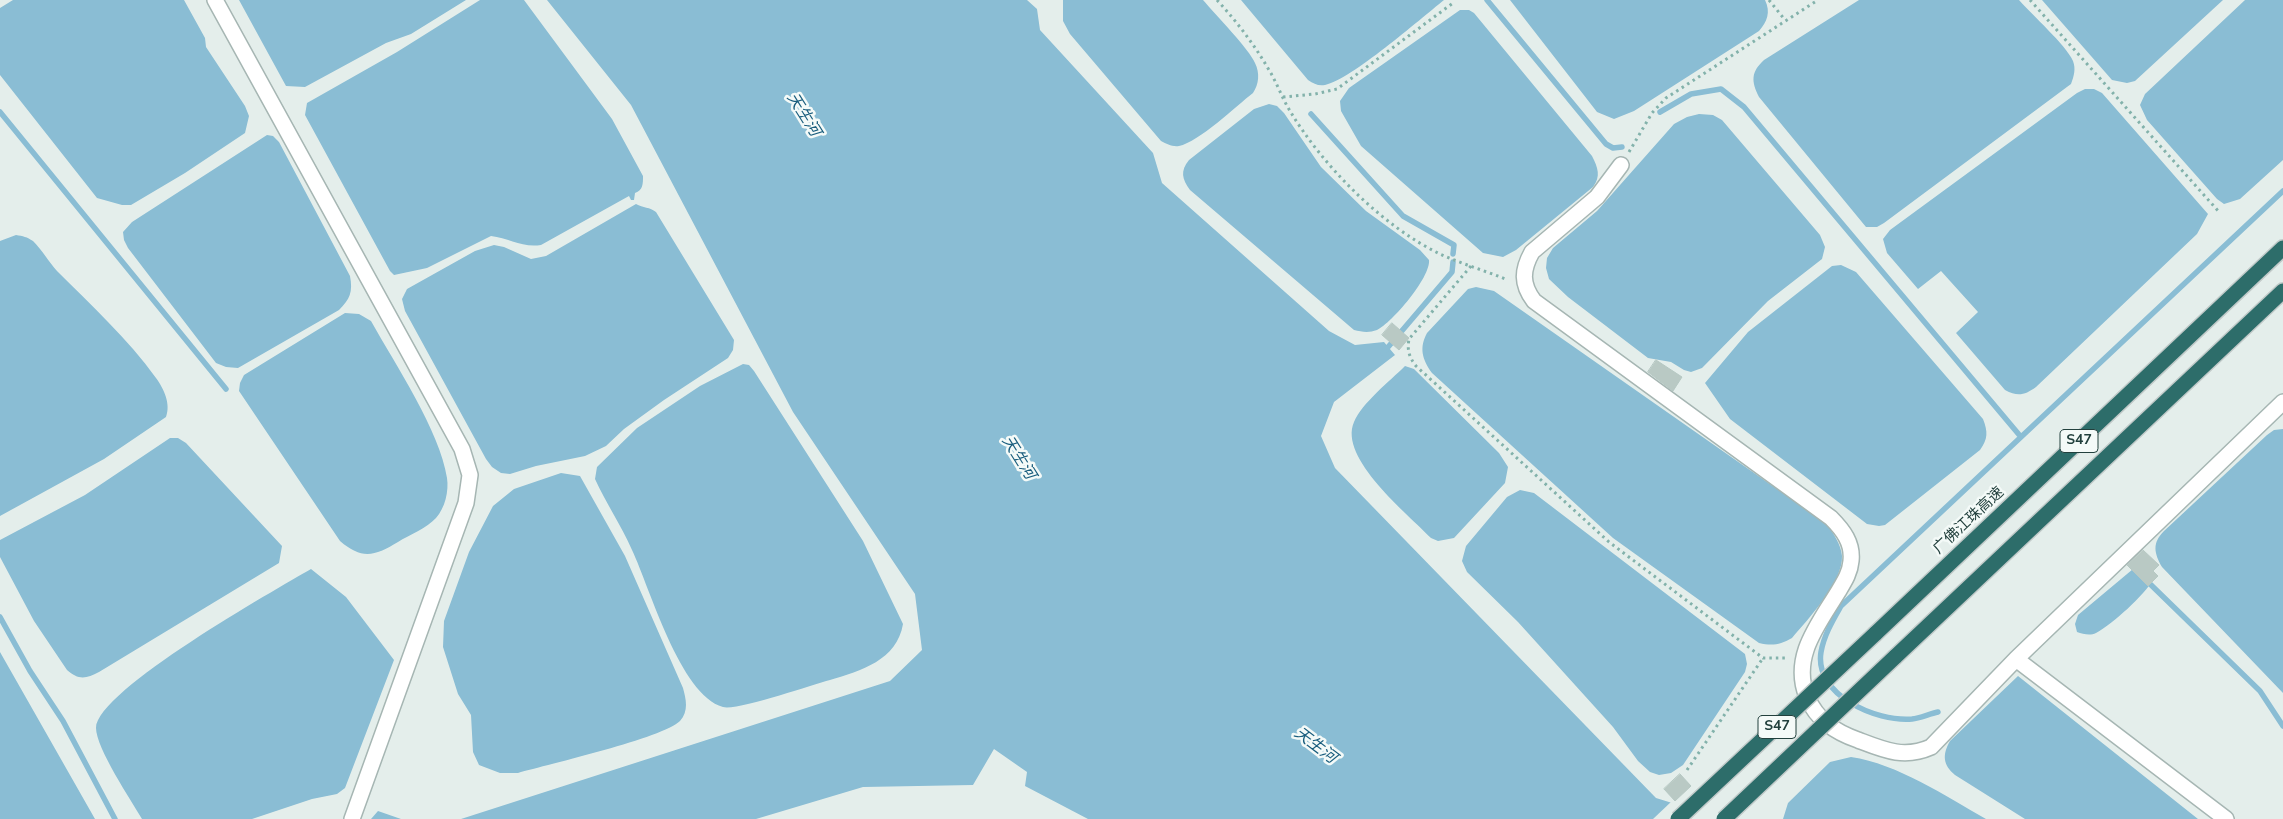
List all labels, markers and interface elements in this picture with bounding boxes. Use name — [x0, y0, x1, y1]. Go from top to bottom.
water label: 天生河 — [782, 90, 824, 140]
road number: S47 — [2060, 430, 2098, 452]
water label: 天生河 — [997, 433, 1039, 483]
street label: 广佛江珠高速 — [1930, 484, 2008, 558]
road number: S47 — [1758, 716, 1796, 739]
water label: 天生河 — [1290, 724, 1340, 768]

